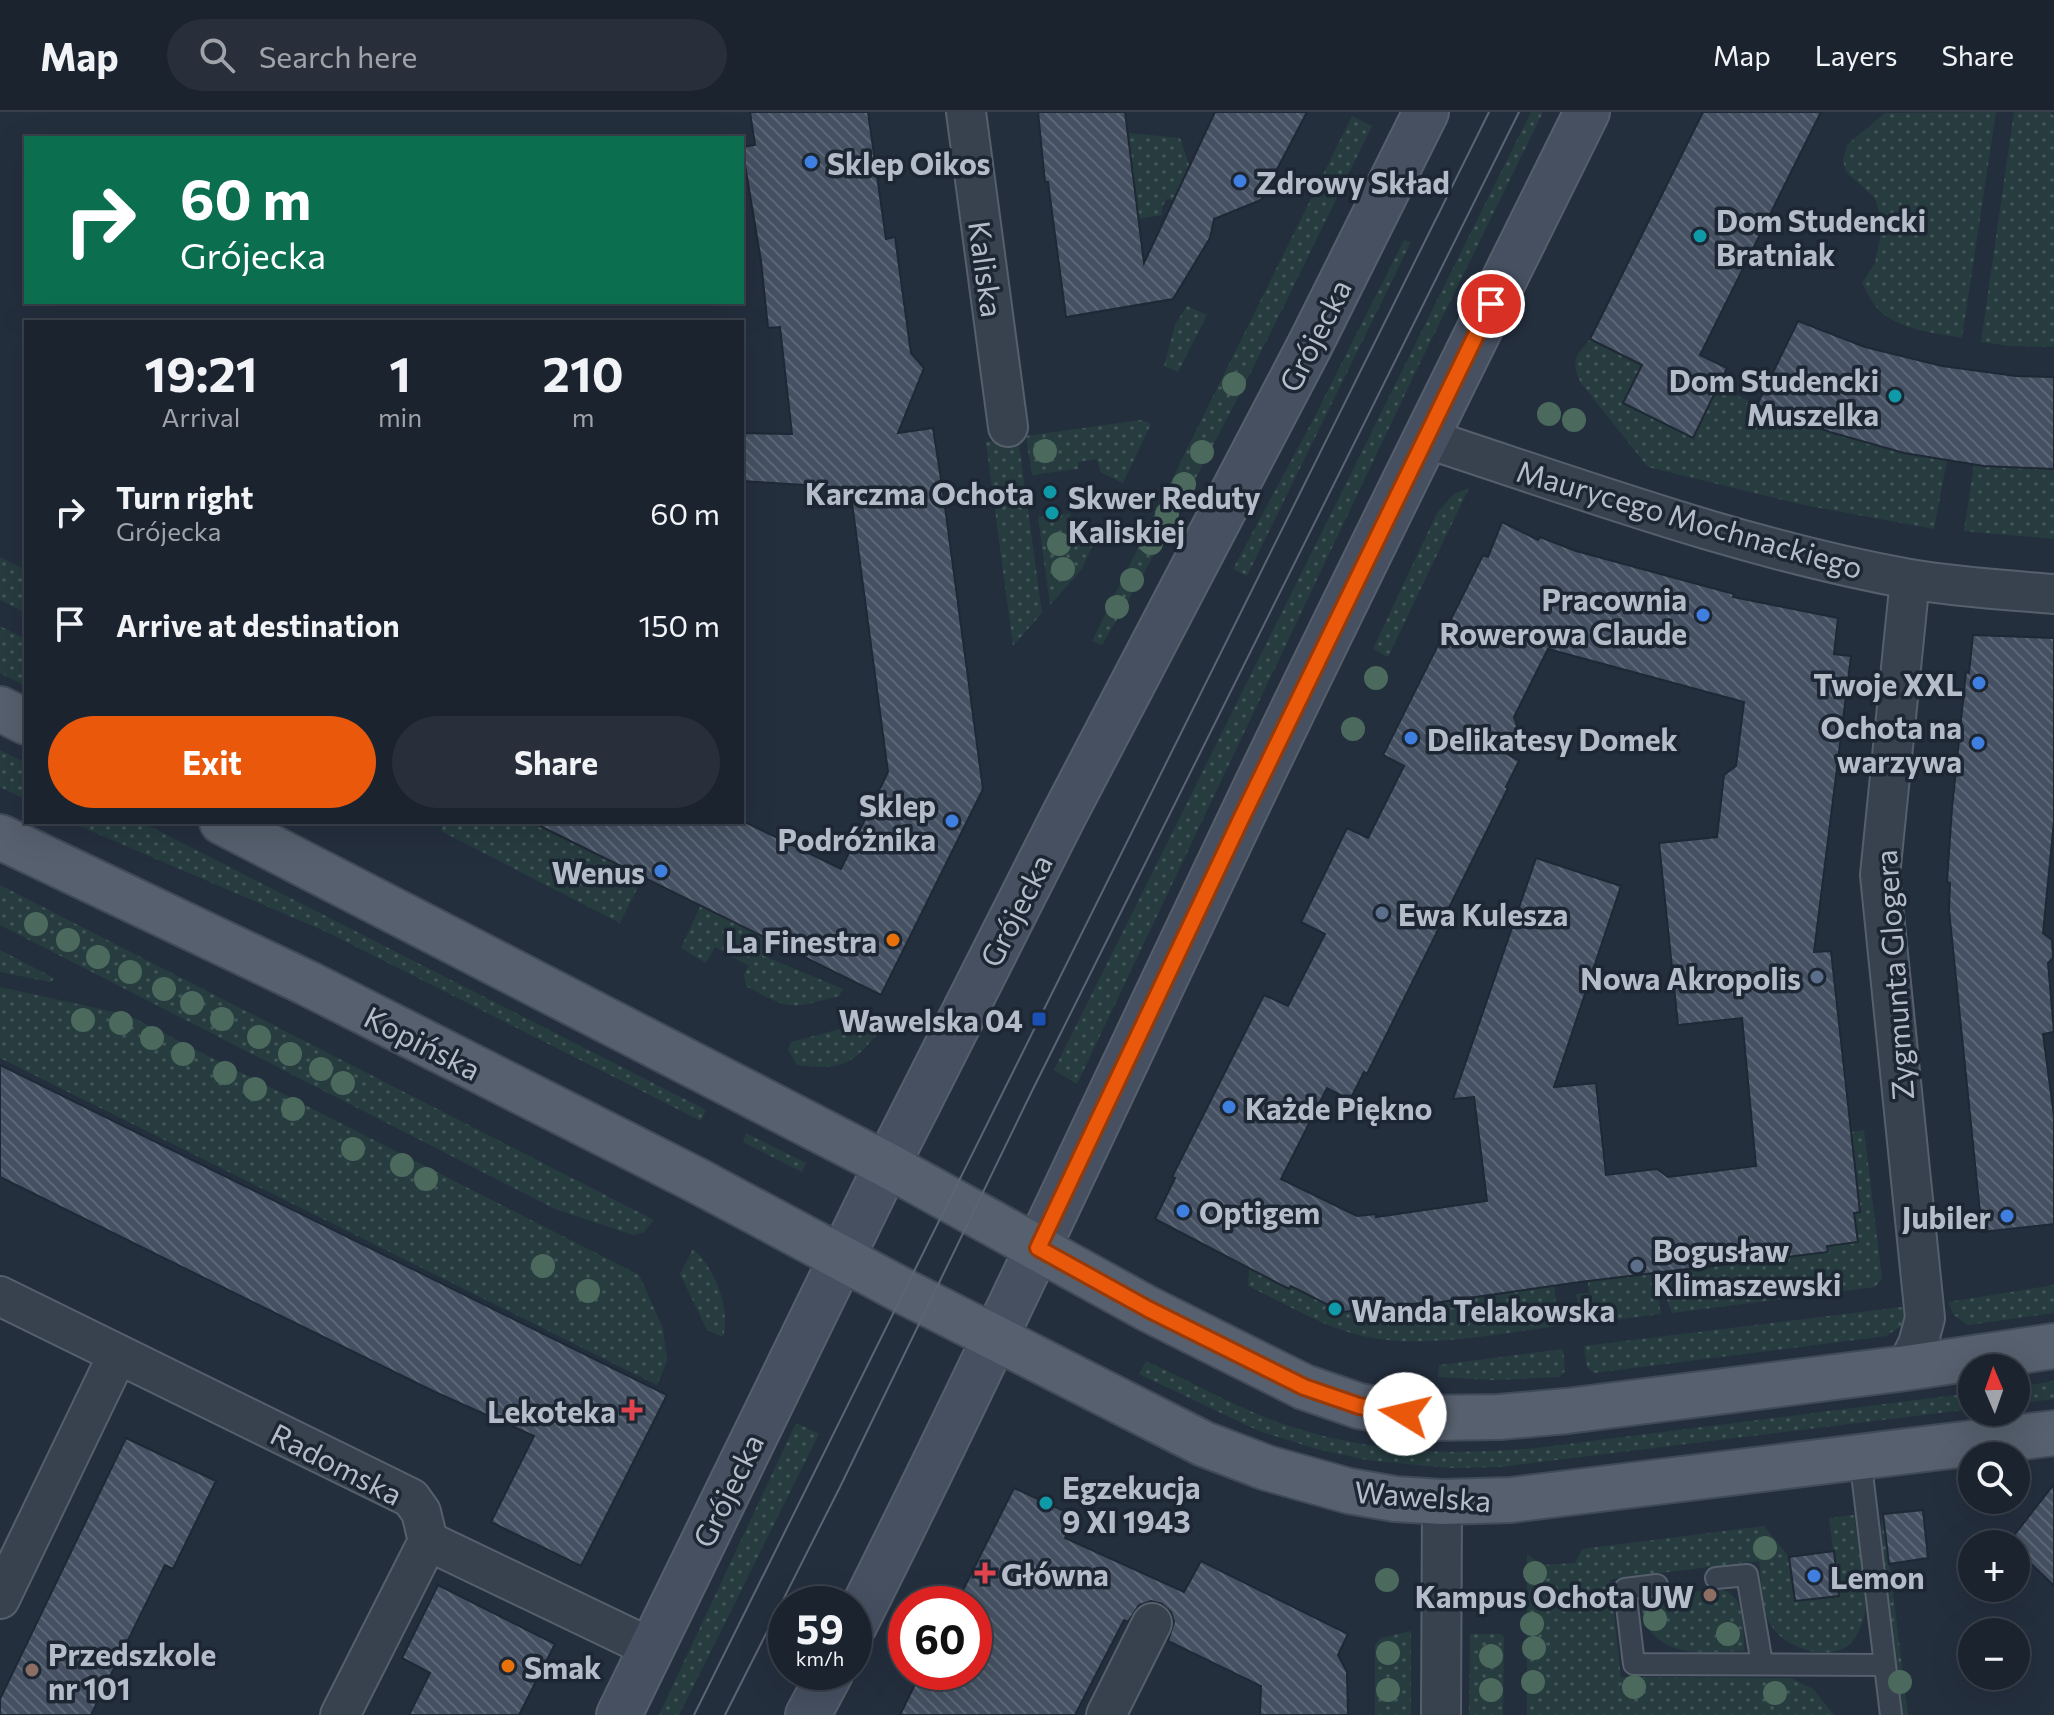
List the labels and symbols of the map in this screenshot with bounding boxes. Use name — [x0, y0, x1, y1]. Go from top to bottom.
place label: Sklep Oikos — [827, 144, 991, 181]
marker: Sklep Oikos — [802, 153, 820, 171]
place label: Zdrowy Skład — [1256, 163, 1450, 200]
marker: Zdrowy Skład — [1231, 172, 1249, 190]
place label: Dom Studencki Bratniak — [1716, 201, 1926, 272]
street label: Kaliska — [962, 219, 1012, 319]
marker: Dom Studencki Bratniak — [1691, 227, 1709, 245]
pin — [1457, 270, 1525, 338]
street label: Grójecka — [1270, 272, 1358, 398]
place label: Dom Studencki Muszelka — [1669, 361, 1879, 432]
marker: Dom Studencki Muszelka — [1886, 387, 1904, 405]
street label: Maurycego Mochnackiego — [1513, 451, 1867, 585]
place label: Karczma Ochota — [805, 474, 1034, 511]
place label: Skwer Reduty Kaliskiej — [1068, 478, 1261, 549]
marker: Karczma Ochota — [1041, 483, 1059, 501]
marker: Skwer Reduty Kaliskiej — [1043, 504, 1061, 522]
place label: Pracownia Rowerowa Claude — [1440, 580, 1687, 651]
marker: Pracownia Rowerowa Claude — [1694, 606, 1712, 624]
place label: Twoje XXL — [1813, 665, 1963, 702]
marker: Twoje XXL — [1970, 674, 1988, 692]
place label: Ochota na warzywa — [1820, 708, 1962, 779]
place label: Delikatesy Domek — [1427, 720, 1678, 757]
marker: Delikatesy Domek — [1402, 729, 1420, 747]
marker: Ochota na warzywa — [1969, 734, 1987, 752]
place label: Sklep Podróżnika — [777, 786, 936, 857]
marker: Sklep Podróżnika — [943, 812, 961, 830]
street label: Grójecka — [971, 847, 1059, 973]
street label: Zygmunta Glogera — [1866, 849, 1920, 1101]
place label: Wenus — [551, 853, 645, 890]
marker: Wenus — [652, 862, 670, 880]
place label: Ewa Kulesza — [1398, 895, 1568, 932]
marker: Ewa Kulesza — [1373, 904, 1391, 922]
place label: La Finestra — [725, 922, 877, 959]
marker: La Finestra — [884, 931, 902, 949]
place label: Nowa Akropolis — [1580, 959, 1801, 996]
marker: Nowa Akropolis — [1808, 968, 1826, 986]
street label: Kopińska — [359, 997, 487, 1087]
place label: Wawelska 04 — [839, 1001, 1023, 1038]
marker: Wawelska 04 — [1030, 1010, 1048, 1028]
place label: Każde Piękno — [1245, 1089, 1432, 1126]
marker: Każde Piękno — [1220, 1098, 1238, 1116]
place label: Optigem — [1199, 1193, 1320, 1230]
place label: Jubiler — [1902, 1198, 1991, 1235]
marker: Optigem — [1174, 1202, 1192, 1220]
marker: Jubiler — [1998, 1207, 2016, 1225]
place label: Bogusław Klimaszewski — [1653, 1231, 1841, 1302]
marker: Bogusław Klimaszewski — [1628, 1257, 1646, 1275]
place label: Wanda Telakowska — [1351, 1291, 1615, 1328]
marker: Wanda Telakowska — [1326, 1300, 1344, 1318]
north arrow — [1958, 1354, 2030, 1426]
position arrow — [1363, 1372, 1447, 1456]
place label: Lekoteka — [487, 1392, 616, 1429]
marker: Lekoteka — [623, 1401, 641, 1419]
street label: Radomska — [265, 1414, 409, 1512]
street label: Grójecka — [684, 1427, 770, 1553]
place label: Egzekucja 9 XI 1943 — [1062, 1468, 1201, 1539]
street label: Wawelska — [1353, 1472, 1493, 1518]
marker: Egzekucja 9 XI 1943 — [1037, 1494, 1055, 1512]
place label: Główna — [1001, 1555, 1109, 1592]
place label: Lemon — [1830, 1558, 1925, 1595]
marker: Główna — [976, 1564, 994, 1582]
marker: Lemon — [1805, 1567, 1823, 1585]
place label: Kampus Ochota UW — [1415, 1577, 1694, 1614]
speed limit sign: 60 — [888, 1586, 992, 1690]
marker: Kampus Ochota UW — [1701, 1586, 1719, 1604]
place label: Przedszkole nr 101 — [48, 1635, 216, 1706]
place label: Smak — [524, 1648, 601, 1685]
marker: Smak — [499, 1657, 517, 1675]
marker: Przedszkole nr 101 — [23, 1661, 41, 1679]

